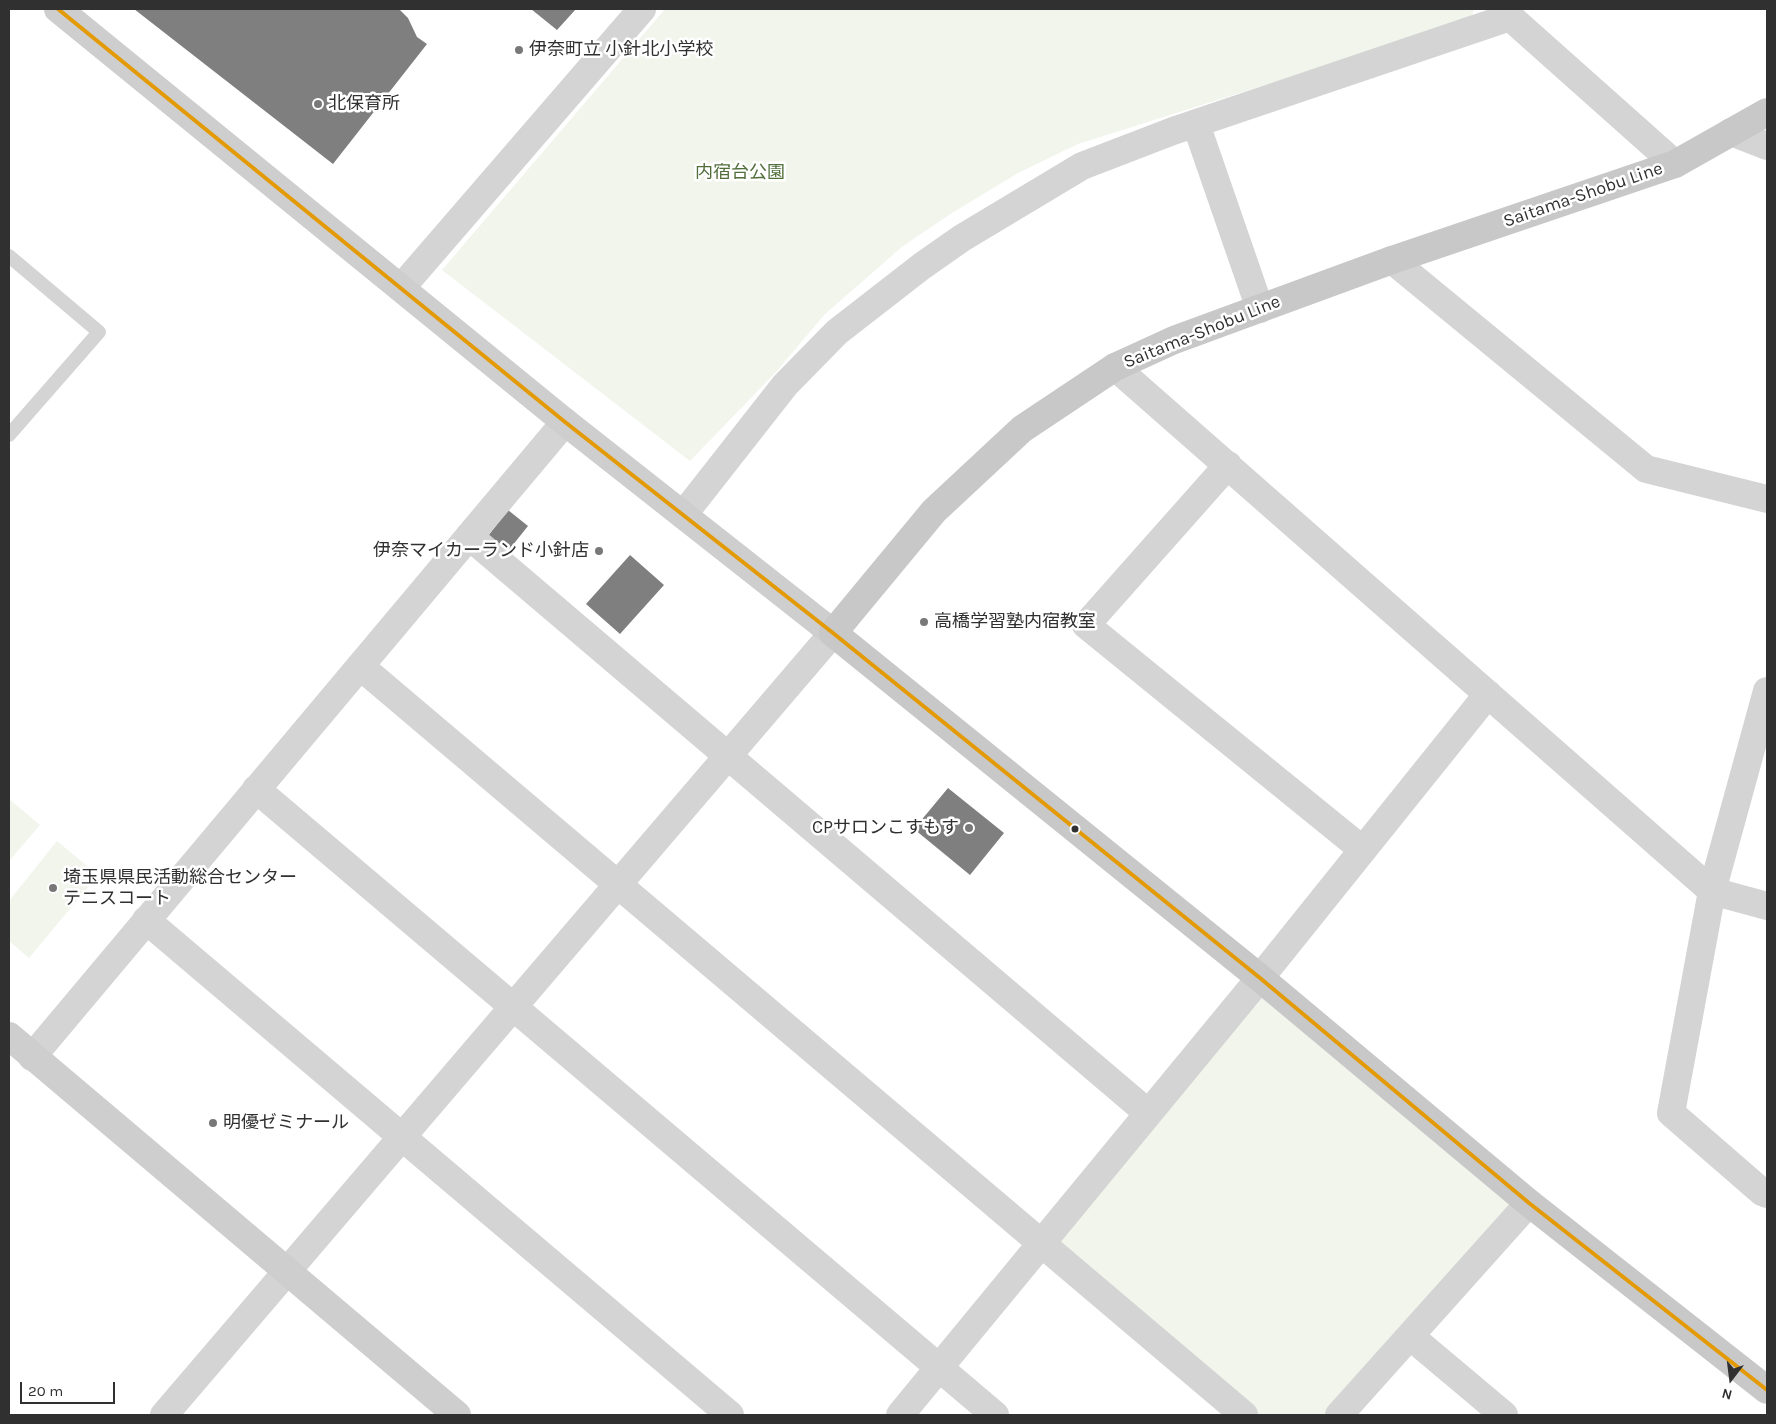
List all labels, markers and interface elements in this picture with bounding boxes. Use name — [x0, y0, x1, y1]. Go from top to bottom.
place label: 伊奈町立 小針北小学校 — [529, 39, 713, 61]
marker: 伊奈町立 小針北小学校 — [513, 44, 525, 56]
place label: 北保育所 — [328, 93, 400, 115]
marker: 北保育所 — [312, 98, 324, 110]
street label: Saitama-Shobu Line — [1500, 158, 1666, 232]
park label: 内宿台公園 — [695, 162, 785, 184]
street label: Saitama-Shobu Line — [1120, 291, 1284, 373]
place label: 伊奈マイカーランド小針店 — [373, 540, 589, 562]
marker: 伊奈マイカーランド小針店 — [593, 545, 605, 557]
place label: 高橋学習塾内宿教室 — [934, 611, 1096, 633]
marker: 高橋学習塾内宿教室 — [918, 616, 930, 628]
place label: CPサロンこすもす — [812, 817, 959, 839]
marker: CPサロンこすもす — [963, 822, 975, 834]
unlabelled marker — [1070, 824, 1080, 834]
place label: 埼玉県県民活動総合センター テニスコート — [63, 867, 297, 910]
marker: 埼玉県県民活動総合センター テニスコート — [47, 882, 59, 894]
place label: 明優ゼミナール — [223, 1112, 349, 1134]
marker: 明優ゼミナール — [207, 1117, 219, 1129]
north arrow — [1706, 1354, 1756, 1404]
scale bar — [22, 1372, 118, 1404]
text: 20 m — [28, 1382, 63, 1400]
text: N — [1720, 1384, 1734, 1403]

